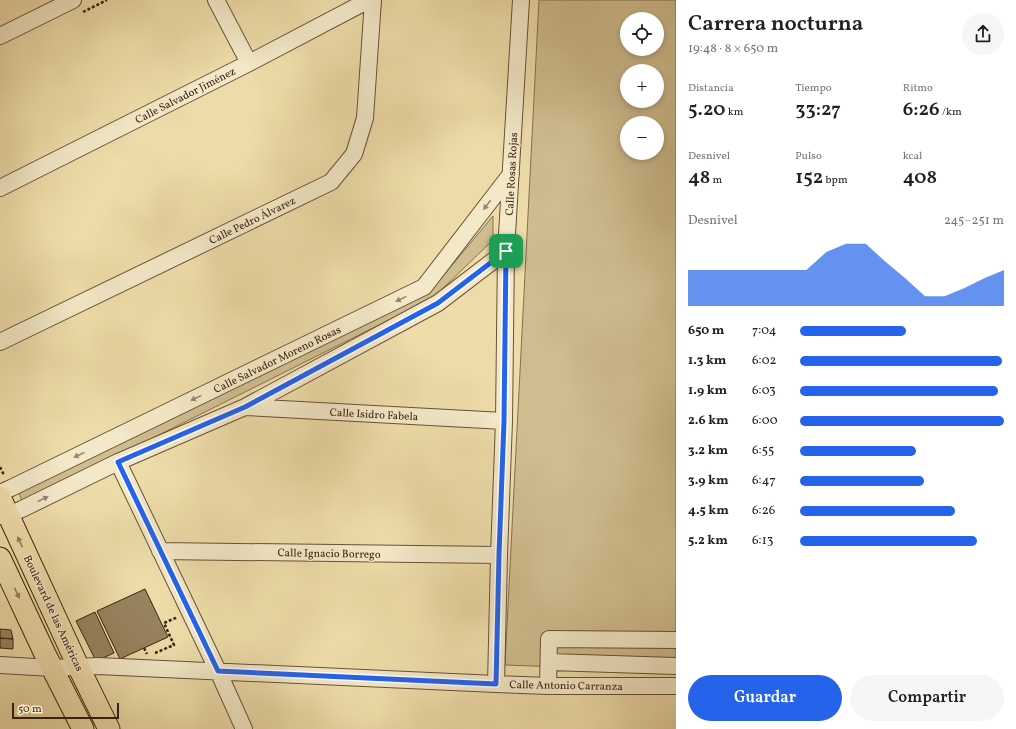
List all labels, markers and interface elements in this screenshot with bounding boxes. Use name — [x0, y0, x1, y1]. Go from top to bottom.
text: Carrera nocturna — [688, 9, 863, 40]
map controls — [620, 12, 664, 160]
button: locate — [620, 12, 664, 56]
button: share — [962, 13, 1004, 55]
text: 19:48 · 8 × 650 m — [688, 40, 778, 58]
street label: Calle Salvador Jiménez — [133, 64, 239, 128]
button: + — [620, 64, 664, 108]
text: Distancia — [688, 81, 734, 96]
text: Tiempo — [795, 81, 832, 96]
text: Ritmo — [903, 81, 933, 96]
text: 5.20 — [688, 96, 726, 124]
text: 33:27 — [795, 96, 841, 124]
text: 6:26 — [903, 96, 940, 124]
text: km — [726, 105, 743, 120]
text: /km — [940, 105, 962, 120]
button: − — [620, 116, 664, 160]
street label: Calle Rosas Rojas — [503, 132, 522, 216]
text: Desnivel — [688, 149, 730, 164]
text: Pulso — [795, 149, 822, 164]
text: kcal — [903, 149, 922, 164]
text: 48 — [688, 164, 710, 192]
text: 152 — [795, 164, 823, 192]
text: 408 — [903, 164, 937, 192]
text: m — [710, 173, 722, 188]
text: bpm — [823, 173, 848, 188]
street label: Calle Pedro Álvarez — [207, 194, 299, 249]
one-way arrow — [484, 200, 492, 210]
text: Desnivel — [688, 212, 738, 230]
text: 245–251 m — [944, 212, 1004, 230]
pin — [489, 234, 523, 268]
icon: arrive — [495, 240, 517, 262]
one-way arrow — [395, 296, 406, 302]
text: 650 m — [688, 322, 724, 340]
text: 7:04 — [752, 322, 777, 340]
street label: Calle Salvador Moreno Rosas — [211, 323, 344, 398]
text: 1.3 km — [688, 352, 726, 370]
text: 6:02 — [752, 352, 776, 370]
text: 1.9 km — [688, 382, 727, 400]
text: 6:03 — [752, 382, 776, 400]
one-way arrow — [190, 395, 201, 402]
street label: Calle Isidro Fabela — [329, 406, 419, 425]
text: 2.6 km — [688, 412, 729, 430]
text: 6:00 — [752, 412, 778, 430]
text: 3.2 km — [688, 442, 728, 460]
text: 6:55 — [752, 442, 774, 460]
one-way arrow — [73, 452, 84, 458]
text: 3.9 km — [688, 472, 729, 490]
text: 6:47 — [752, 472, 776, 490]
one-way arrow — [38, 496, 49, 502]
text: 4.5 km — [688, 502, 729, 520]
text: 6:26 — [752, 502, 775, 520]
text: 5.2 km — [688, 532, 728, 550]
text: 6:13 — [752, 532, 773, 550]
one-way arrow — [17, 536, 23, 547]
street label: Calle Ignacio Borrego — [277, 546, 381, 563]
street label: Boulevard de las Américas — [19, 553, 86, 674]
one-way arrow — [14, 588, 20, 599]
button: Guardar — [688, 675, 842, 721]
button: Compartir — [850, 675, 1004, 721]
street label: Calle Antonio Carranza — [509, 678, 623, 695]
scale bar — [12, 701, 119, 720]
text: 50 m — [18, 702, 42, 717]

